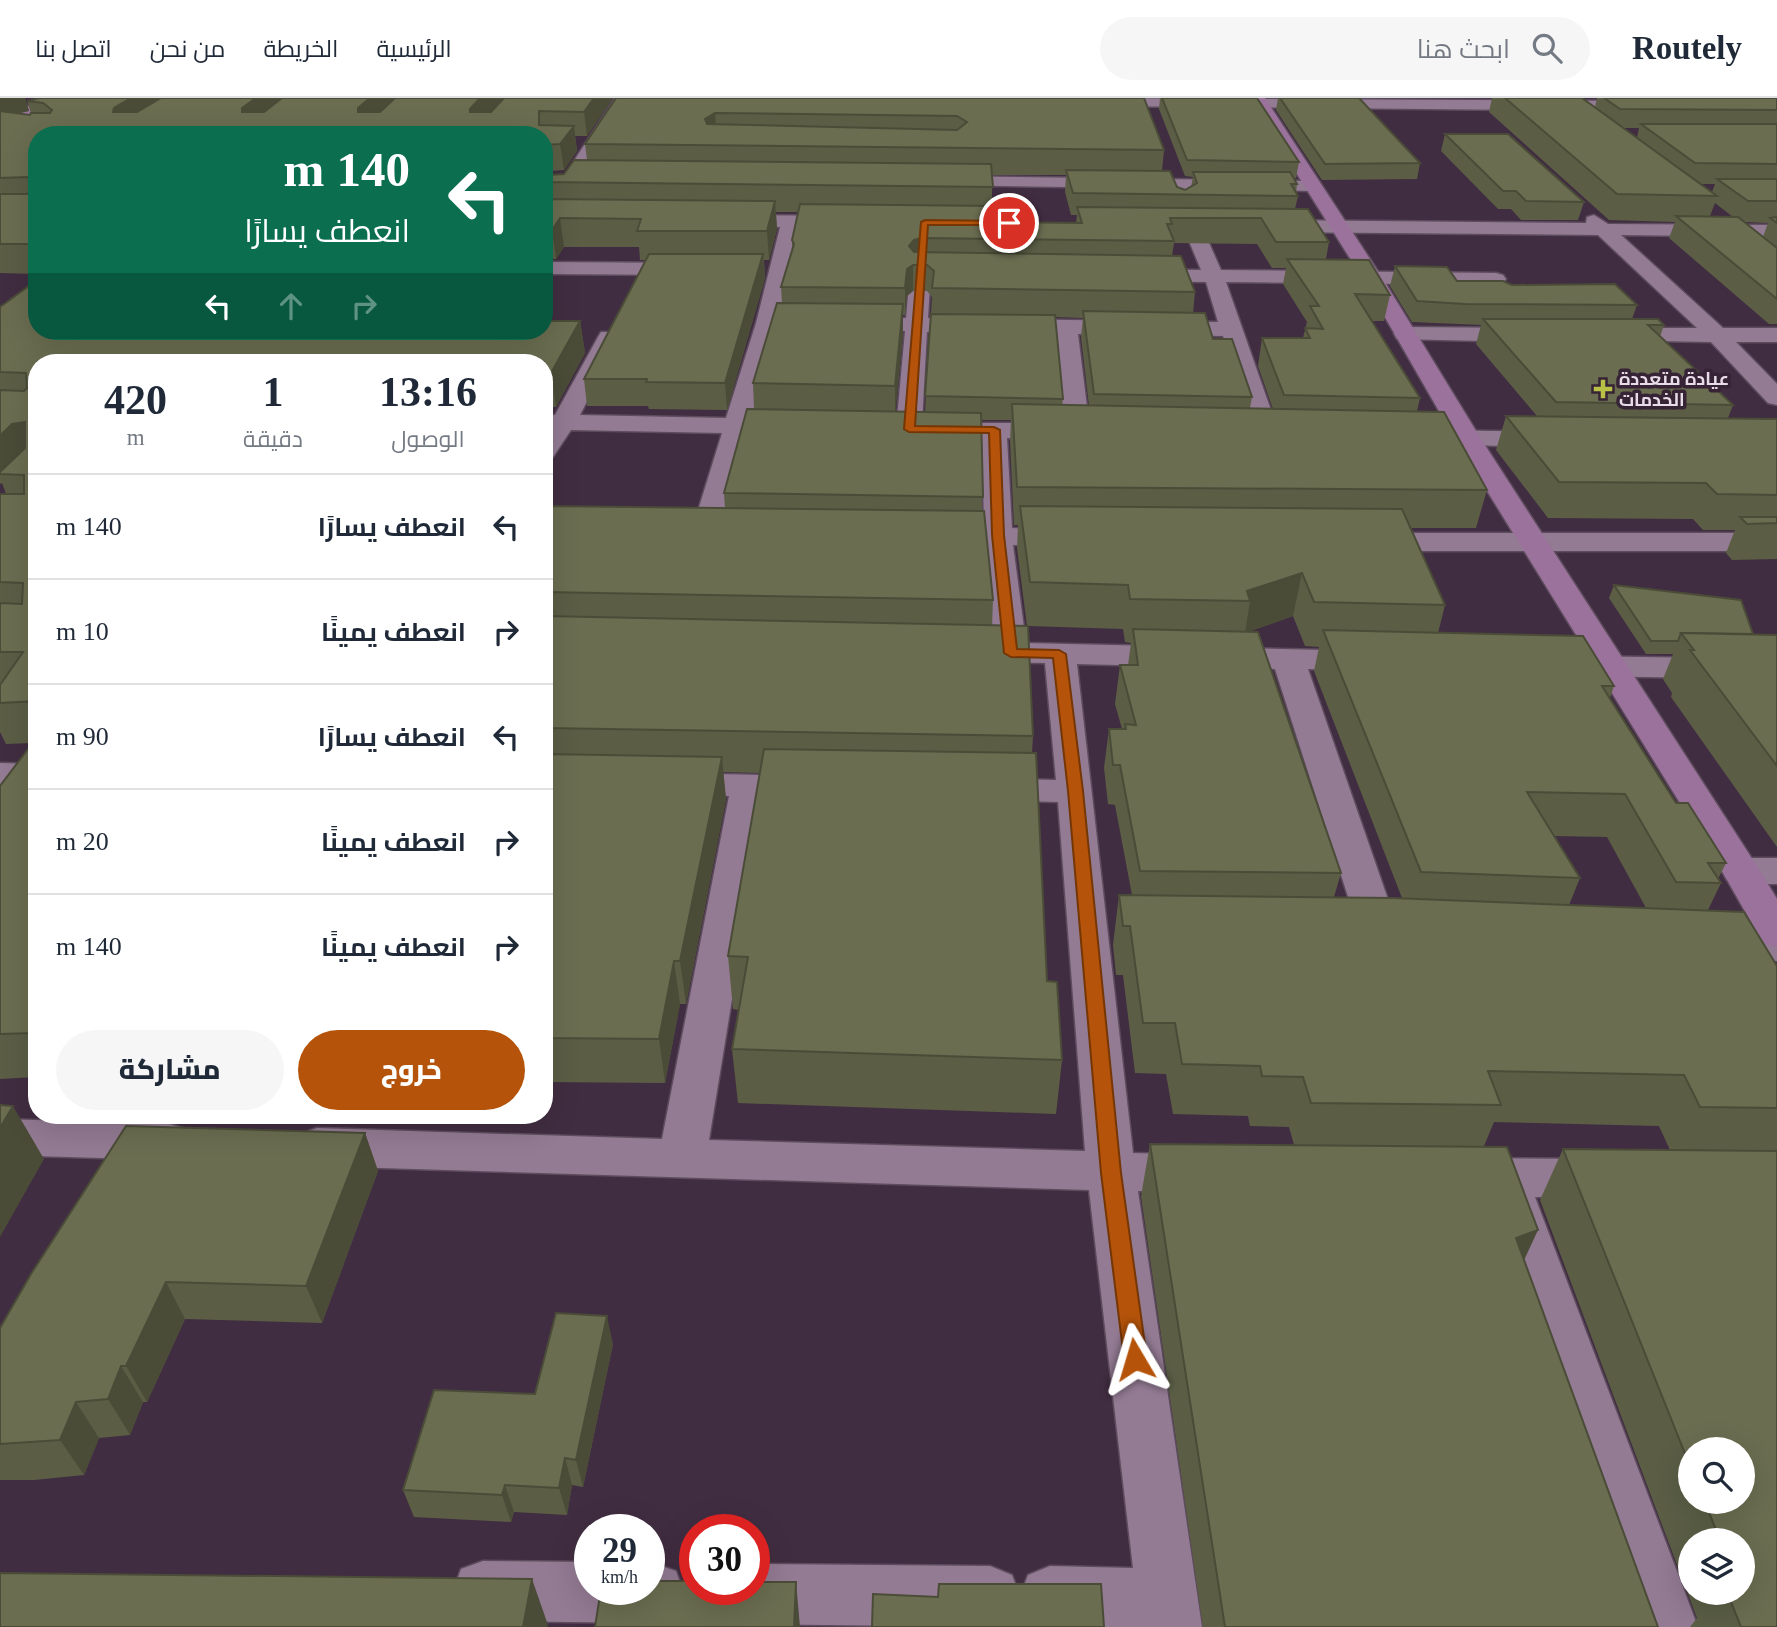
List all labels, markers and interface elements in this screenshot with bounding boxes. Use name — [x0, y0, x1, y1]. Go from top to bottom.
search box — [1100, 17, 1590, 80]
icon: search — [1528, 29, 1566, 67]
text: Routely — [1632, 30, 1742, 66]
text: ابحث هنا — [1417, 35, 1510, 64]
text: اتصل بنا — [35, 36, 112, 62]
text: من نحن — [150, 36, 226, 62]
text: الخريطة — [264, 36, 338, 62]
text: الرئيسية — [376, 36, 452, 62]
text: 140 m — [283, 142, 410, 197]
icon: left — [434, 154, 525, 245]
pin — [979, 193, 1039, 253]
icon: arrive — [990, 204, 1028, 242]
text: انعطف يسارًا — [244, 213, 410, 249]
icon: left — [199, 287, 237, 325]
icon: ahead — [272, 287, 310, 325]
icon: right — [345, 287, 383, 325]
text: 1 — [263, 369, 284, 415]
text: 13:16 — [379, 369, 477, 415]
place label: عيادة متعددة الخدمات — [1619, 369, 1729, 410]
text: 420 — [104, 377, 167, 423]
marker: عيادة متعددة الخدمات — [1593, 379, 1613, 399]
text: m — [127, 425, 145, 450]
text: دقيقة — [243, 427, 303, 452]
text: الوصول — [391, 427, 465, 452]
icon: left — [487, 508, 525, 546]
text: 140 m — [56, 512, 122, 541]
text: انعطف يسارًا — [318, 513, 466, 542]
icon: right — [487, 613, 525, 651]
text: 10 m — [56, 617, 109, 646]
text: انعطف يمينًا — [321, 618, 466, 647]
icon: left — [487, 718, 525, 756]
text: 90 m — [56, 722, 109, 751]
text: انعطف يسارًا — [318, 723, 466, 752]
icon: right — [487, 823, 525, 861]
text: 20 m — [56, 827, 109, 856]
text: انعطف يمينًا — [321, 828, 466, 857]
icon: right — [487, 928, 525, 966]
text: 140 m — [56, 932, 122, 961]
text: انعطف يمينًا — [321, 933, 466, 962]
button: مشاركة — [56, 1030, 284, 1110]
button: خروج — [298, 1030, 525, 1110]
position arrow — [1098, 1322, 1172, 1396]
map controls — [1678, 1437, 1755, 1605]
button: search — [1678, 1437, 1755, 1514]
speed limit sign: 30 — [679, 1514, 770, 1605]
button: layers — [1678, 1528, 1755, 1605]
text: 29 — [602, 1531, 637, 1570]
text: km/h — [601, 1567, 638, 1587]

